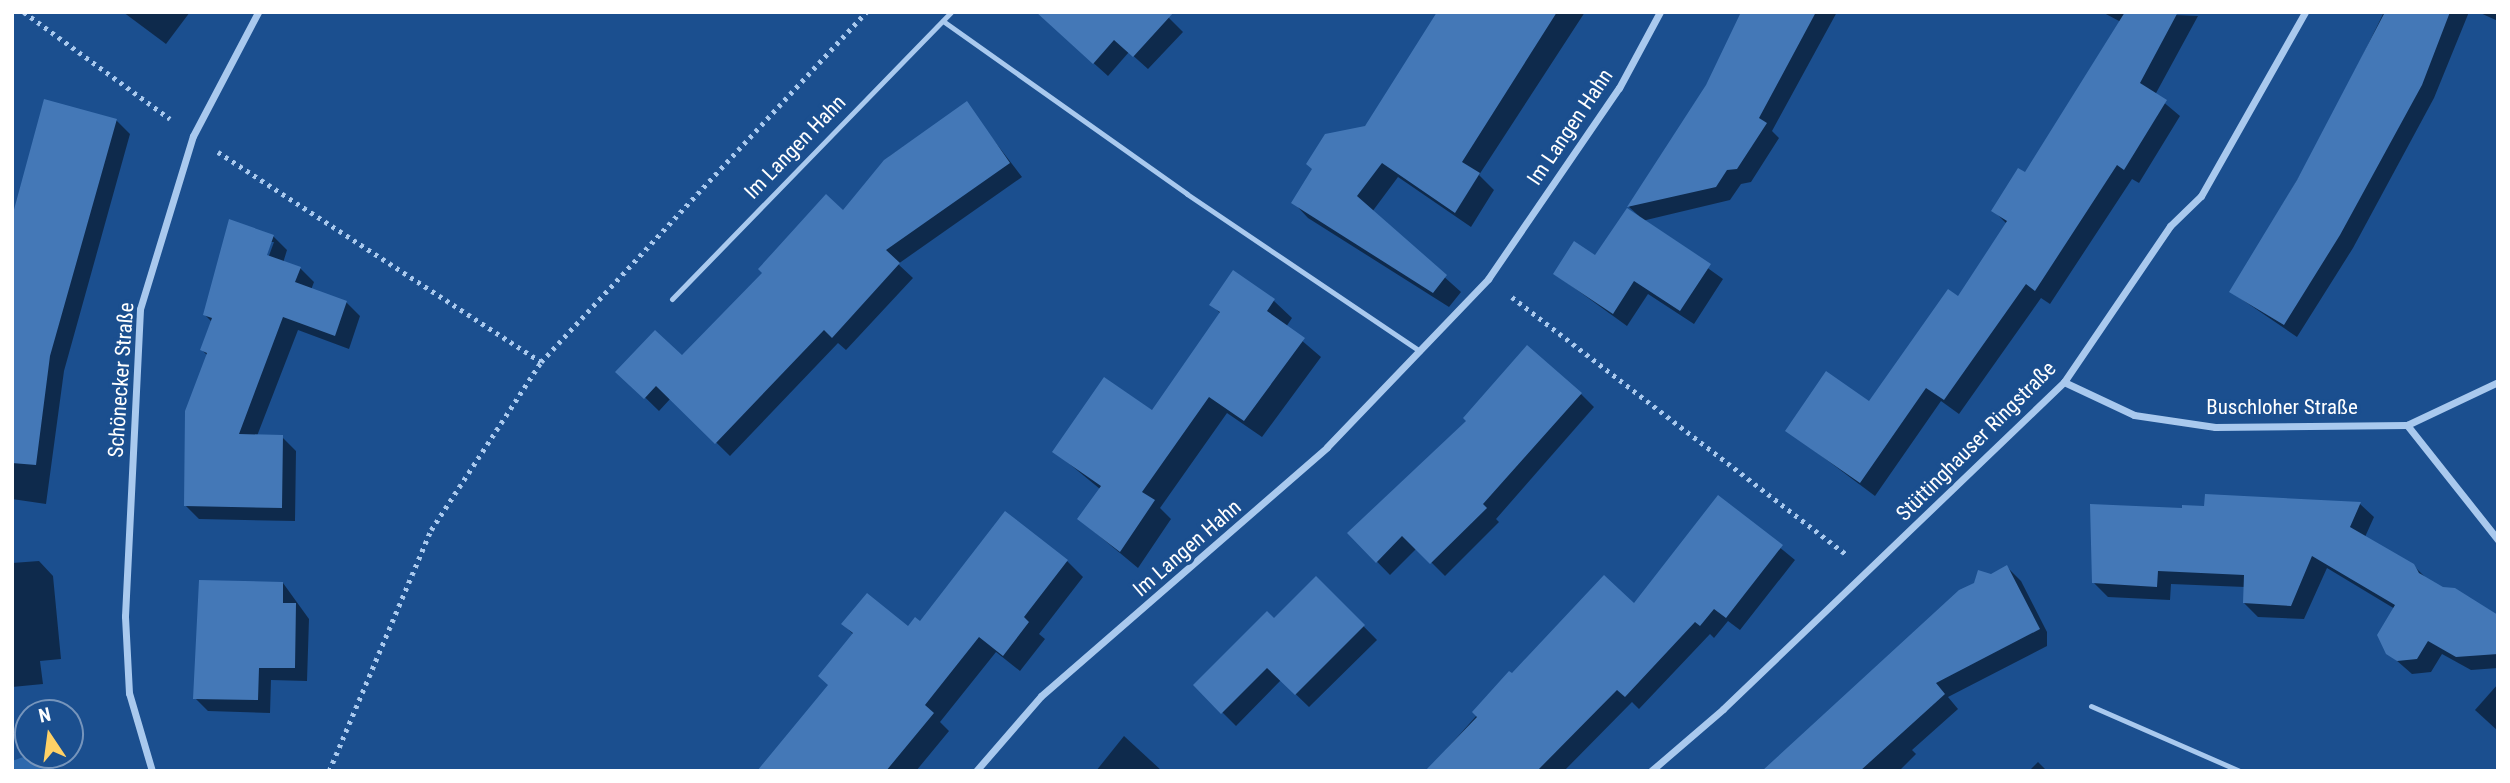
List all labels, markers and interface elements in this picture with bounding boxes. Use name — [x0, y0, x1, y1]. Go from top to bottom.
street label: Im Langen Hahn — [1522, 64, 1618, 190]
street label: Im Langen Hahn — [739, 90, 851, 204]
street label: Schönecker Straße — [103, 302, 139, 458]
street label: Stüttinghauser Ringstraße — [1891, 356, 2061, 526]
street label: Buschloher Straße — [2206, 394, 2358, 420]
street label: Im Langen Hahn — [1128, 494, 1246, 602]
north arrow — [14, 699, 84, 769]
text: N — [36, 702, 53, 728]

